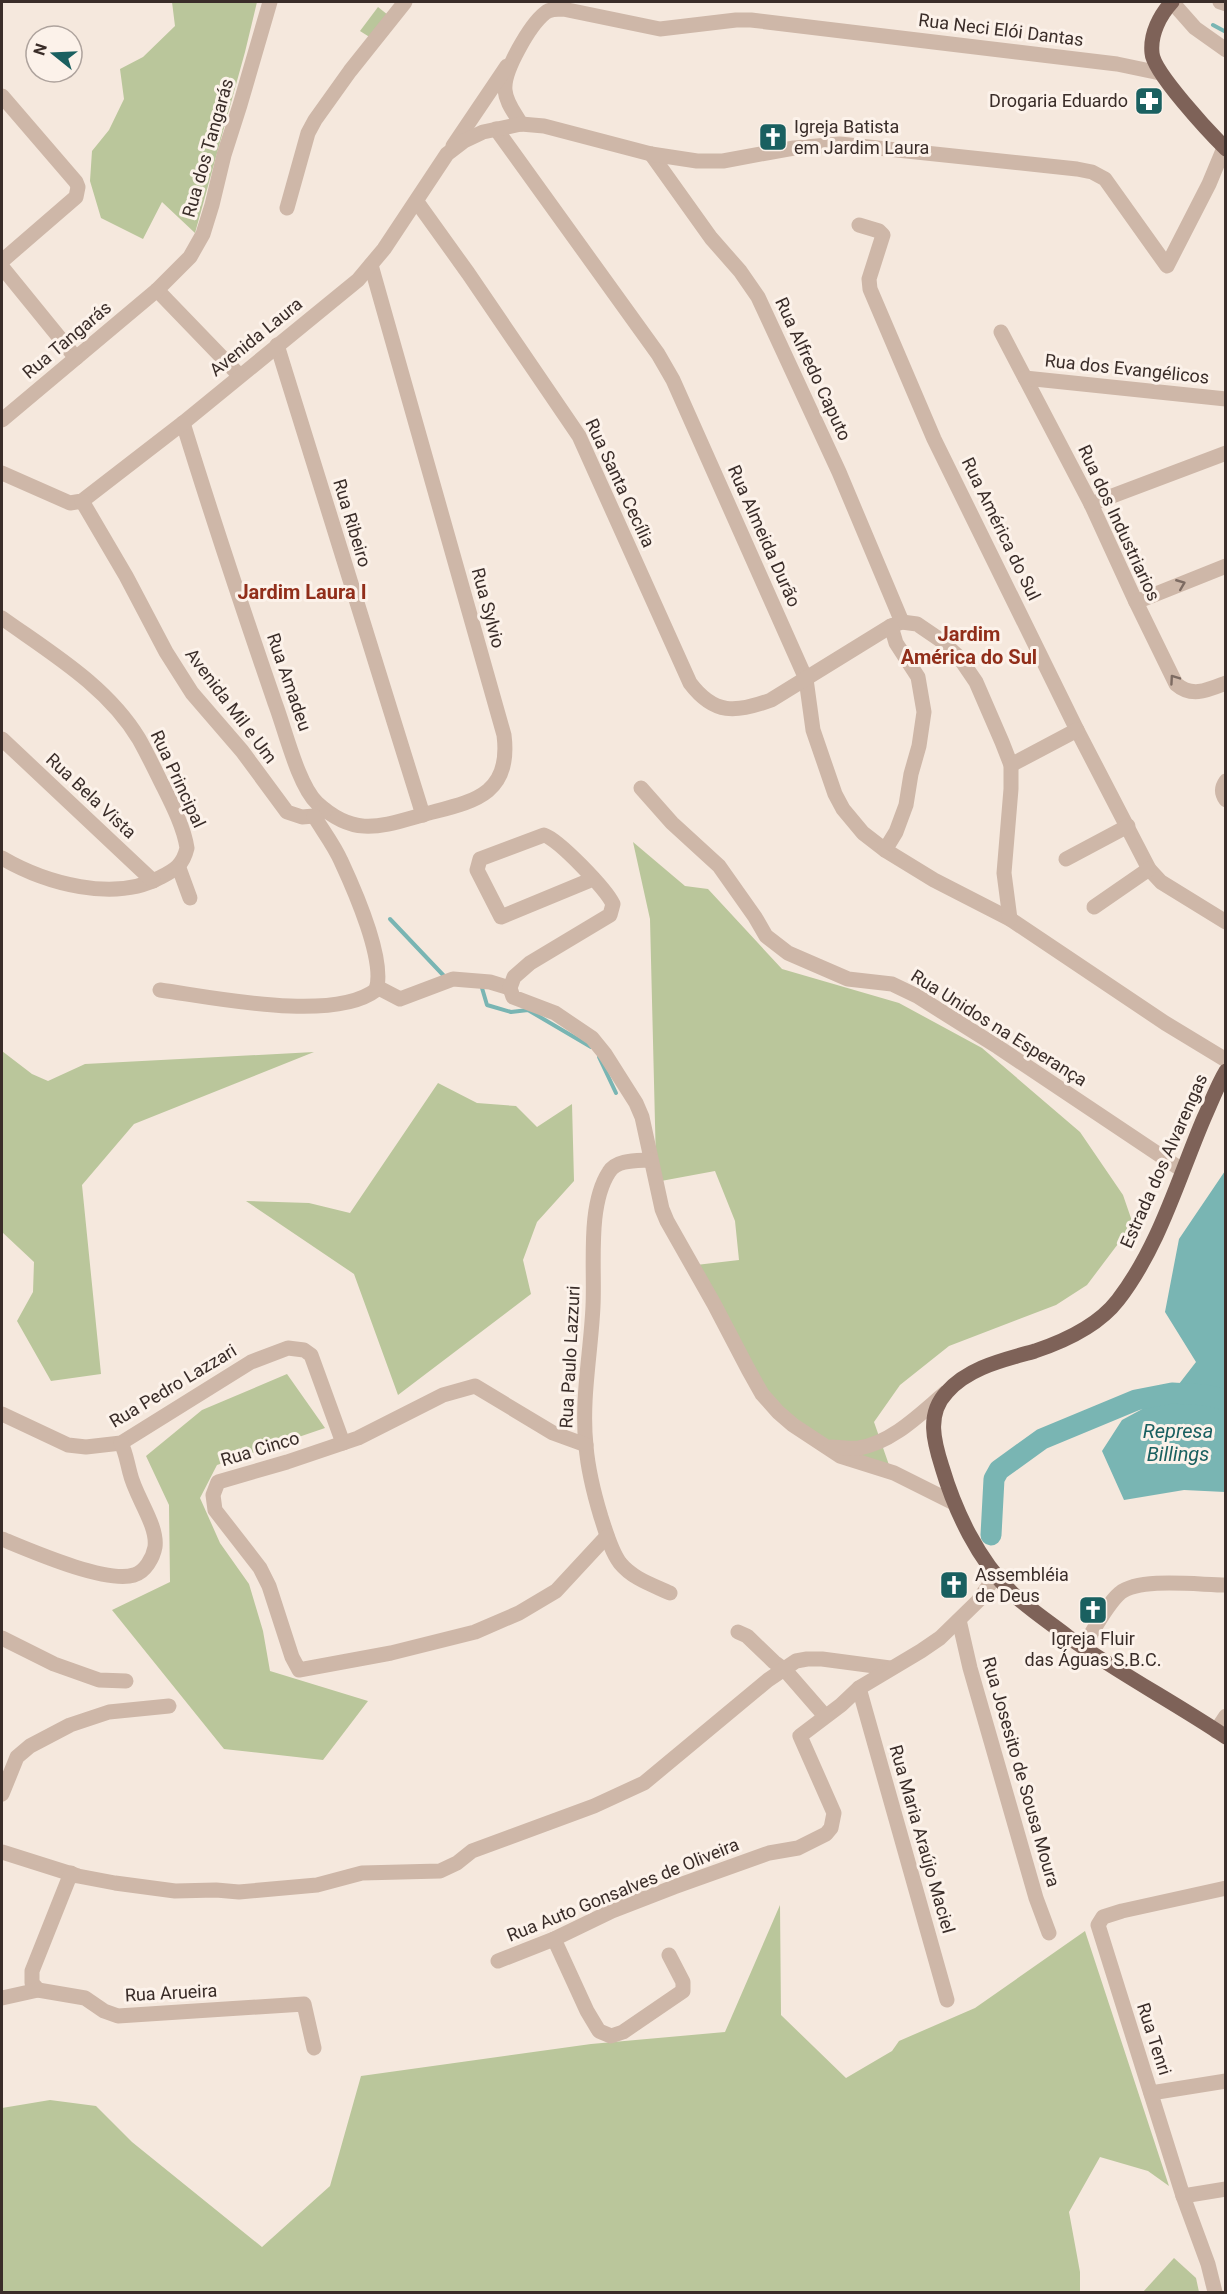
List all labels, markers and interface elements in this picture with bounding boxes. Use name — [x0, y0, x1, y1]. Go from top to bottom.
street label: Rua Neci Elói Dantas — [917, 9, 1085, 50]
north arrow — [24, 24, 84, 84]
text: N — [29, 41, 51, 58]
street label: Rua dos Tangarás — [178, 76, 237, 220]
pharmacy icon: Drogaria Eduardo — [1133, 85, 1165, 117]
place label: Drogaria Eduardo — [989, 90, 1128, 111]
place label: Igreja Batista em Jardim Laura — [794, 116, 929, 158]
church icon: Igreja Batista em Jardim Laura — [757, 121, 789, 153]
street label: Avenida Laura — [205, 293, 306, 380]
street label: Rua Alfredo Caputo — [771, 294, 856, 444]
street label: Rua Tangarás — [18, 297, 115, 383]
street label: Rua dos Evangélicos — [1044, 349, 1210, 388]
street label: Rua Santa Cecília — [581, 415, 659, 550]
street label: Rua dos Industriarios — [1074, 441, 1165, 604]
street label: Rua América do Sul — [958, 454, 1045, 604]
street label: Rua Almeida Durão — [724, 462, 805, 610]
street label: Rua Ribeiro — [329, 476, 376, 569]
street label: Rua Sylvio — [468, 565, 509, 650]
one-way arrow — [1174, 579, 1185, 591]
district label: Jardim Laura I — [237, 580, 367, 604]
district label: Jardim América do Sul — [901, 622, 1037, 669]
street label: Rua Amadeu — [263, 630, 316, 734]
street label: Avenida Mil e Um — [181, 644, 281, 767]
one-way arrow — [1170, 674, 1181, 685]
street label: Rua Principal — [147, 727, 210, 831]
street label: Rua Bela Vista — [42, 749, 141, 843]
street label: Rua Unidos na Esperança — [907, 965, 1091, 1090]
street label: Estrada dos Alvarengas — [1116, 1070, 1211, 1251]
street label: Rua Paulo Lazzuri — [555, 1285, 584, 1429]
street label: Rua Pedro Lazzari — [105, 1339, 240, 1432]
water label: Represa Billings — [1143, 1419, 1213, 1466]
street label: Rua Cinco — [218, 1427, 302, 1470]
place label: Assembléia de Deus — [975, 1564, 1069, 1606]
church icon: Assembléia de Deus — [938, 1569, 970, 1601]
church icon: Igreja Fluir das Águas S.B.C. — [1077, 1594, 1109, 1626]
place label: Igreja Fluir das Águas S.B.C. — [1025, 1628, 1161, 1670]
street label: Rua Josesito de Sousa Moura — [979, 1654, 1064, 1889]
street label: Rua Maria Araújo Maciel — [886, 1742, 959, 1935]
street label: Rua Auto Gonsalves de Oliveira — [504, 1833, 742, 1946]
street label: Rua Arueira — [124, 1980, 218, 2005]
street label: Rua Tenri — [1133, 2000, 1176, 2078]

